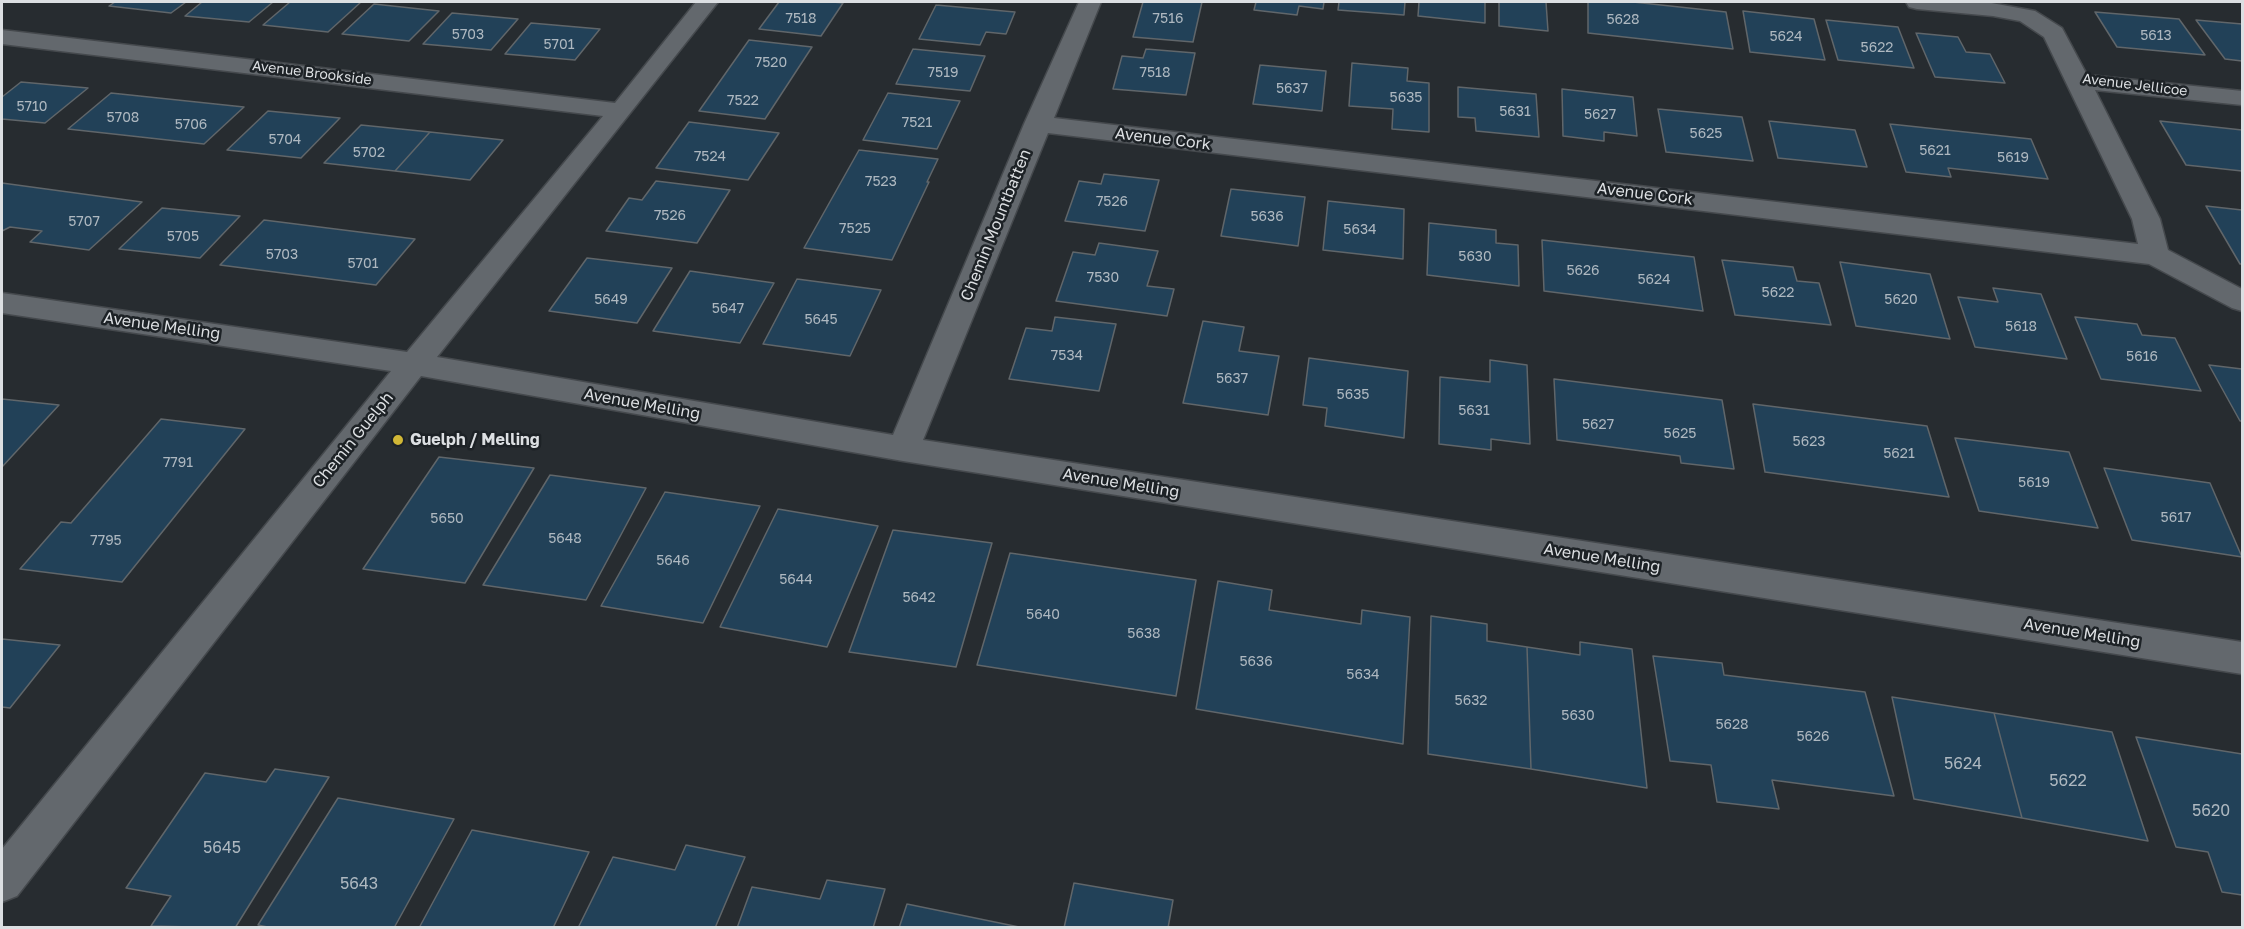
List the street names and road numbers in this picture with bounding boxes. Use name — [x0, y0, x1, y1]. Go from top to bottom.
street label: Avenue Brookside — [251, 57, 373, 89]
street label: Avenue Jellicoe — [2082, 70, 2188, 100]
street label: Avenue Cork — [1114, 124, 1212, 154]
street label: Chemin Mountbatten — [957, 146, 1035, 304]
street label: Avenue Cork — [1596, 179, 1694, 209]
street label: Avenue Melling — [102, 308, 222, 344]
street label: Avenue Melling — [582, 384, 702, 424]
street label: Chemin Guelph — [309, 388, 397, 492]
street label: Avenue Melling — [1061, 464, 1181, 502]
street label: Avenue Melling — [1542, 539, 1662, 577]
street label: Avenue Melling — [2022, 614, 2142, 652]

